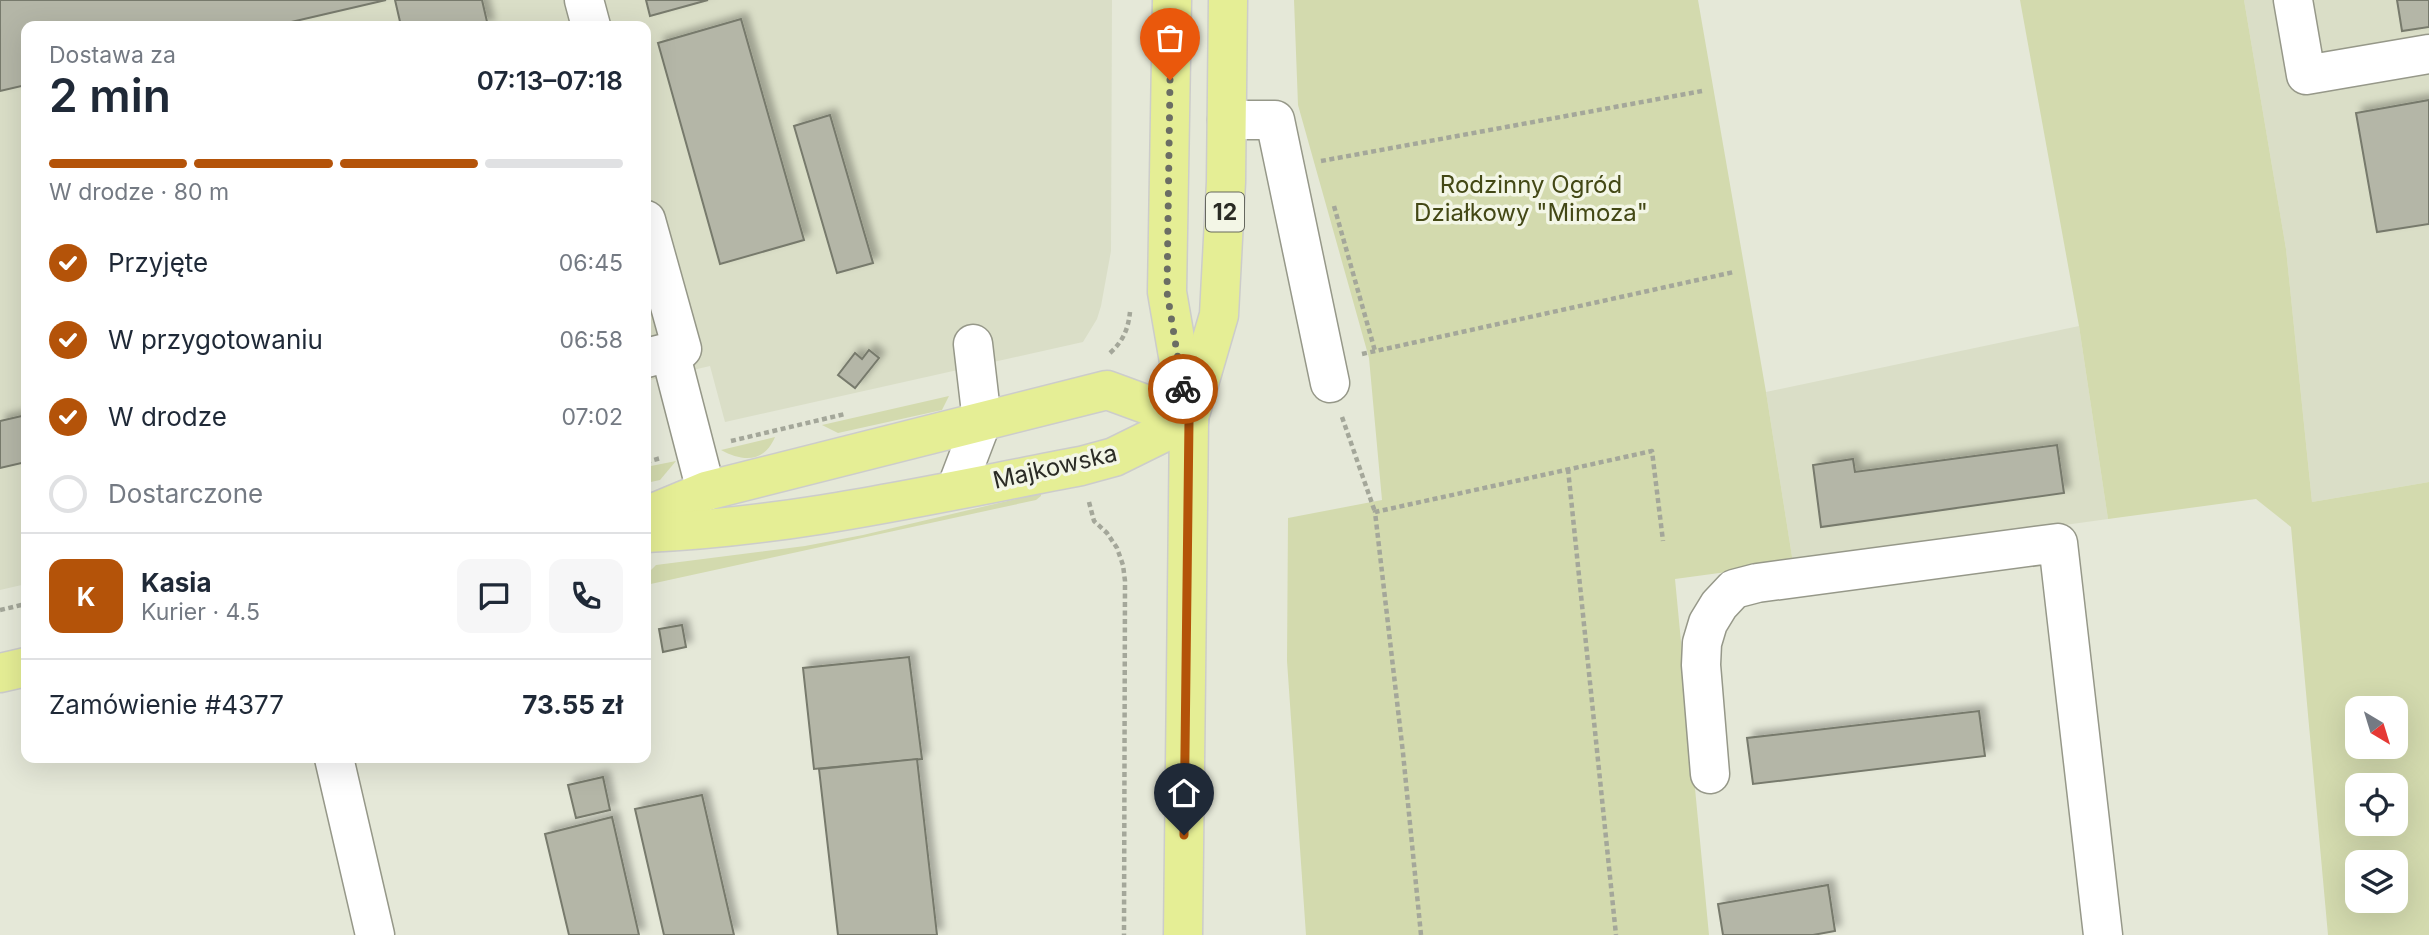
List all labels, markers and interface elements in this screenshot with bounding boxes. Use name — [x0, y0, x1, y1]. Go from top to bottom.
pin — [1140, 8, 1200, 80]
icon: bag — [1151, 19, 1189, 57]
text: Dostawa za — [49, 41, 176, 69]
text: 07:13–07:18 — [477, 65, 623, 96]
text: 2 min — [49, 67, 171, 123]
park label: Rodzinny Ogród Działkowy "Mimoza" — [1414, 170, 1648, 227]
text: W drodze · 80 m — [49, 178, 229, 206]
road number: 12 — [1206, 192, 1244, 232]
icon: check — [49, 244, 87, 282]
text: Przyjęte — [108, 247, 208, 278]
text: 06:45 — [559, 249, 623, 277]
icon: check — [49, 321, 87, 359]
text: W przygotowaniu — [108, 324, 323, 355]
text: 06:58 — [559, 326, 623, 354]
courier — [1148, 354, 1218, 424]
icon: bike — [1164, 370, 1202, 408]
icon: check — [49, 398, 87, 436]
text: W drodze — [108, 401, 227, 432]
text: 07:02 — [562, 403, 623, 431]
street label: Majkowska — [990, 438, 1120, 495]
text: Dostarczone — [108, 478, 263, 509]
button: chat — [457, 559, 531, 633]
button: phone — [549, 559, 623, 633]
text: Kasia — [141, 567, 212, 598]
text: K — [77, 581, 95, 612]
text: Kurier · 4.5 — [141, 598, 260, 626]
text: Zamówienie #4377 — [49, 689, 284, 720]
text: 73.55 zł — [522, 689, 623, 720]
north arrow — [2345, 696, 2408, 760]
map controls — [2345, 696, 2408, 913]
pin — [1154, 763, 1214, 835]
button: locate — [2345, 773, 2408, 836]
icon: home — [1165, 774, 1203, 812]
button: layers — [2345, 850, 2408, 913]

